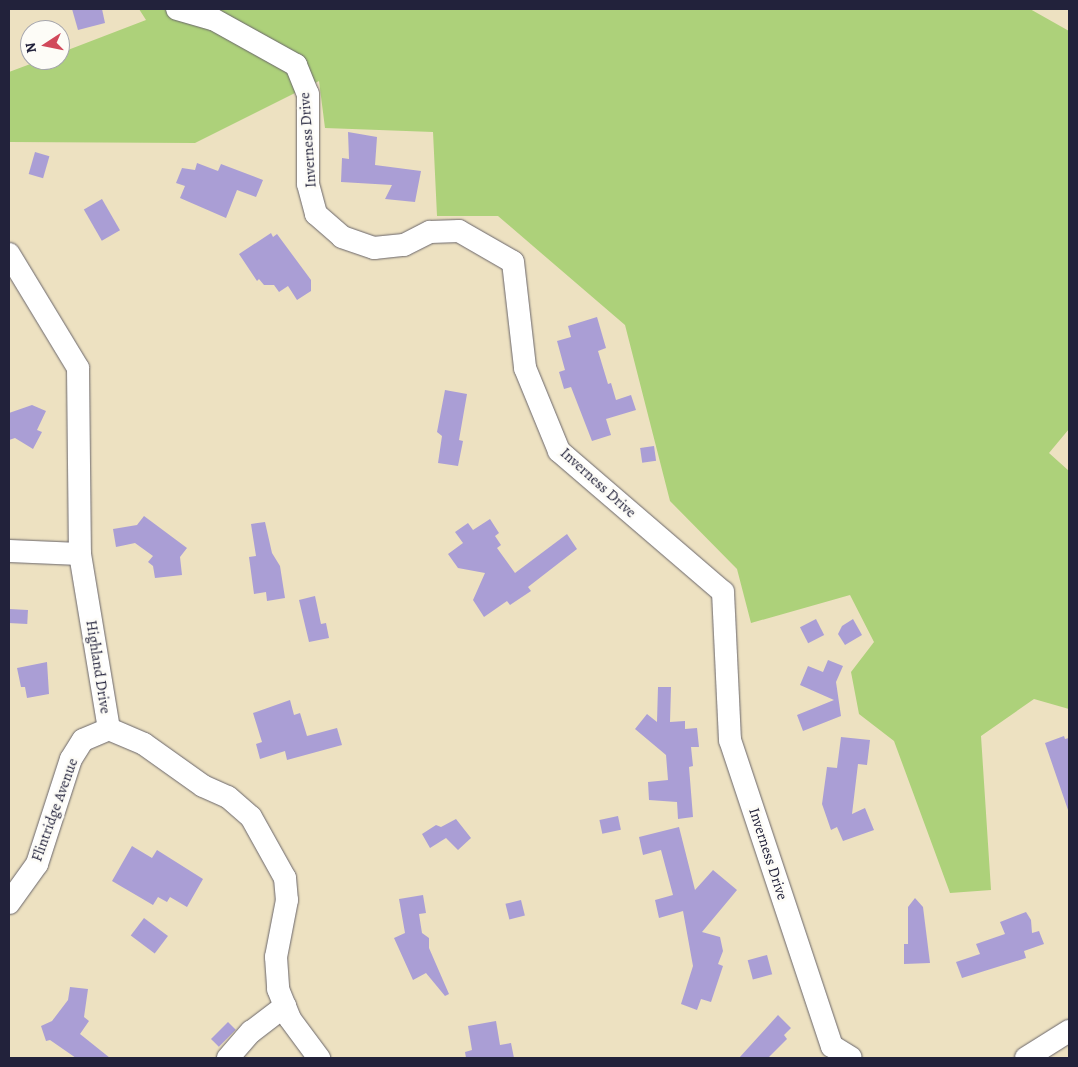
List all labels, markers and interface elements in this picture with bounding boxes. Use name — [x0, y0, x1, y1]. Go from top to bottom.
north arrow — [20, 20, 70, 70]
text: N — [20, 41, 41, 55]
street label: Inverness Drive — [296, 92, 320, 188]
street label: Inverness Drive — [556, 444, 640, 522]
street label: Highland Drive — [82, 619, 114, 715]
street label: Flintridge Avenue — [28, 756, 82, 864]
street label: Inverness Drive — [745, 806, 791, 902]

